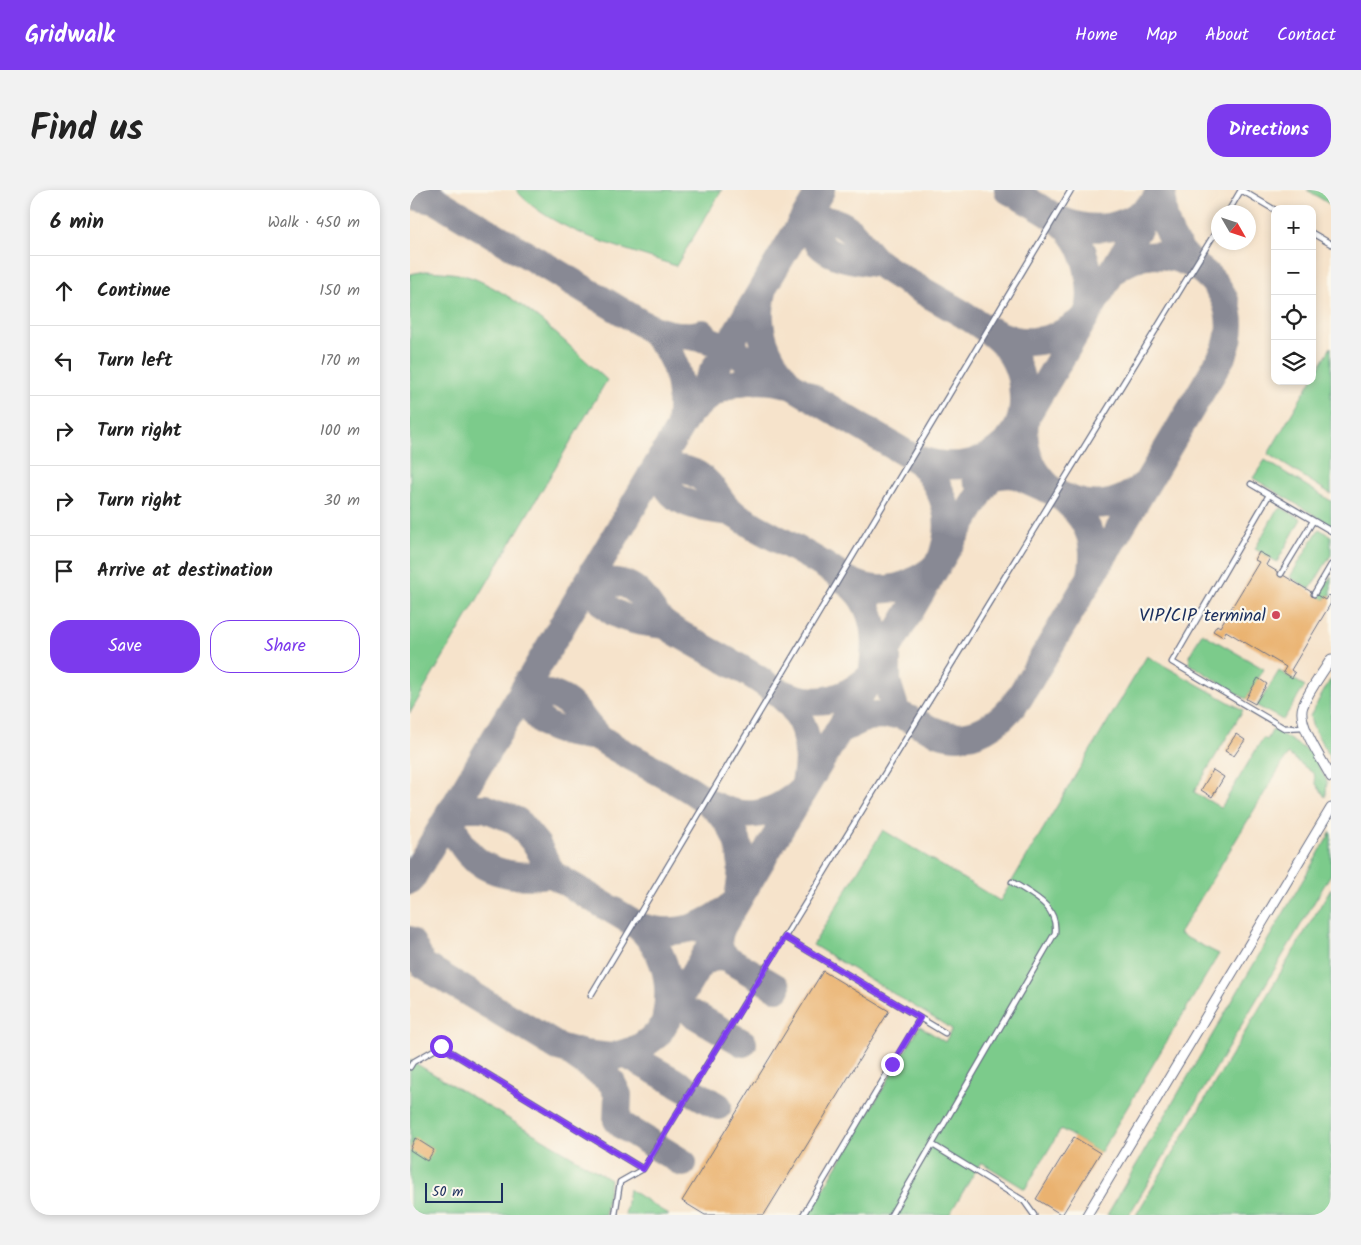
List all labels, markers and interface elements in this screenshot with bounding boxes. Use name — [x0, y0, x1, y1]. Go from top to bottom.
text: Gridwalk — [25, 16, 115, 55]
text: Home — [1075, 21, 1118, 50]
text: Map — [1146, 21, 1177, 50]
text: About — [1205, 21, 1249, 50]
text: Contact — [1277, 21, 1336, 50]
text: Find us — [30, 102, 143, 158]
button: Directions — [1207, 104, 1331, 157]
north arrow — [1211, 205, 1256, 250]
map controls — [1271, 205, 1316, 385]
button: + — [1271, 205, 1316, 250]
text: 6 min — [50, 206, 104, 239]
text: Walk · 450 m — [267, 210, 360, 235]
button: − — [1271, 250, 1316, 295]
text: Continue — [97, 276, 170, 306]
icon: ahead — [50, 277, 78, 305]
text: 150 m — [319, 278, 360, 303]
button: locate — [1271, 295, 1316, 340]
button: layers — [1271, 340, 1316, 385]
text: Turn left — [97, 346, 172, 376]
icon: left — [50, 347, 78, 375]
text: 170 m — [320, 348, 360, 373]
text: Turn right — [97, 416, 182, 446]
icon: right — [50, 417, 78, 445]
text: 100 m — [320, 418, 360, 443]
text: Turn right — [97, 486, 182, 516]
icon: right — [50, 487, 78, 515]
text: 30 m — [324, 488, 360, 513]
text: Arrive at destination — [97, 556, 273, 586]
icon: arrive — [50, 557, 78, 585]
place label: VIP/CIP terminal — [1139, 602, 1267, 631]
marker: VIP/CIP terminal — [1270, 609, 1282, 621]
button: Save — [50, 620, 200, 673]
button: Share — [210, 620, 360, 673]
route start — [430, 1035, 453, 1058]
route end — [881, 1053, 904, 1076]
scale bar — [425, 1180, 502, 1203]
text: 50 m — [432, 1181, 463, 1203]

